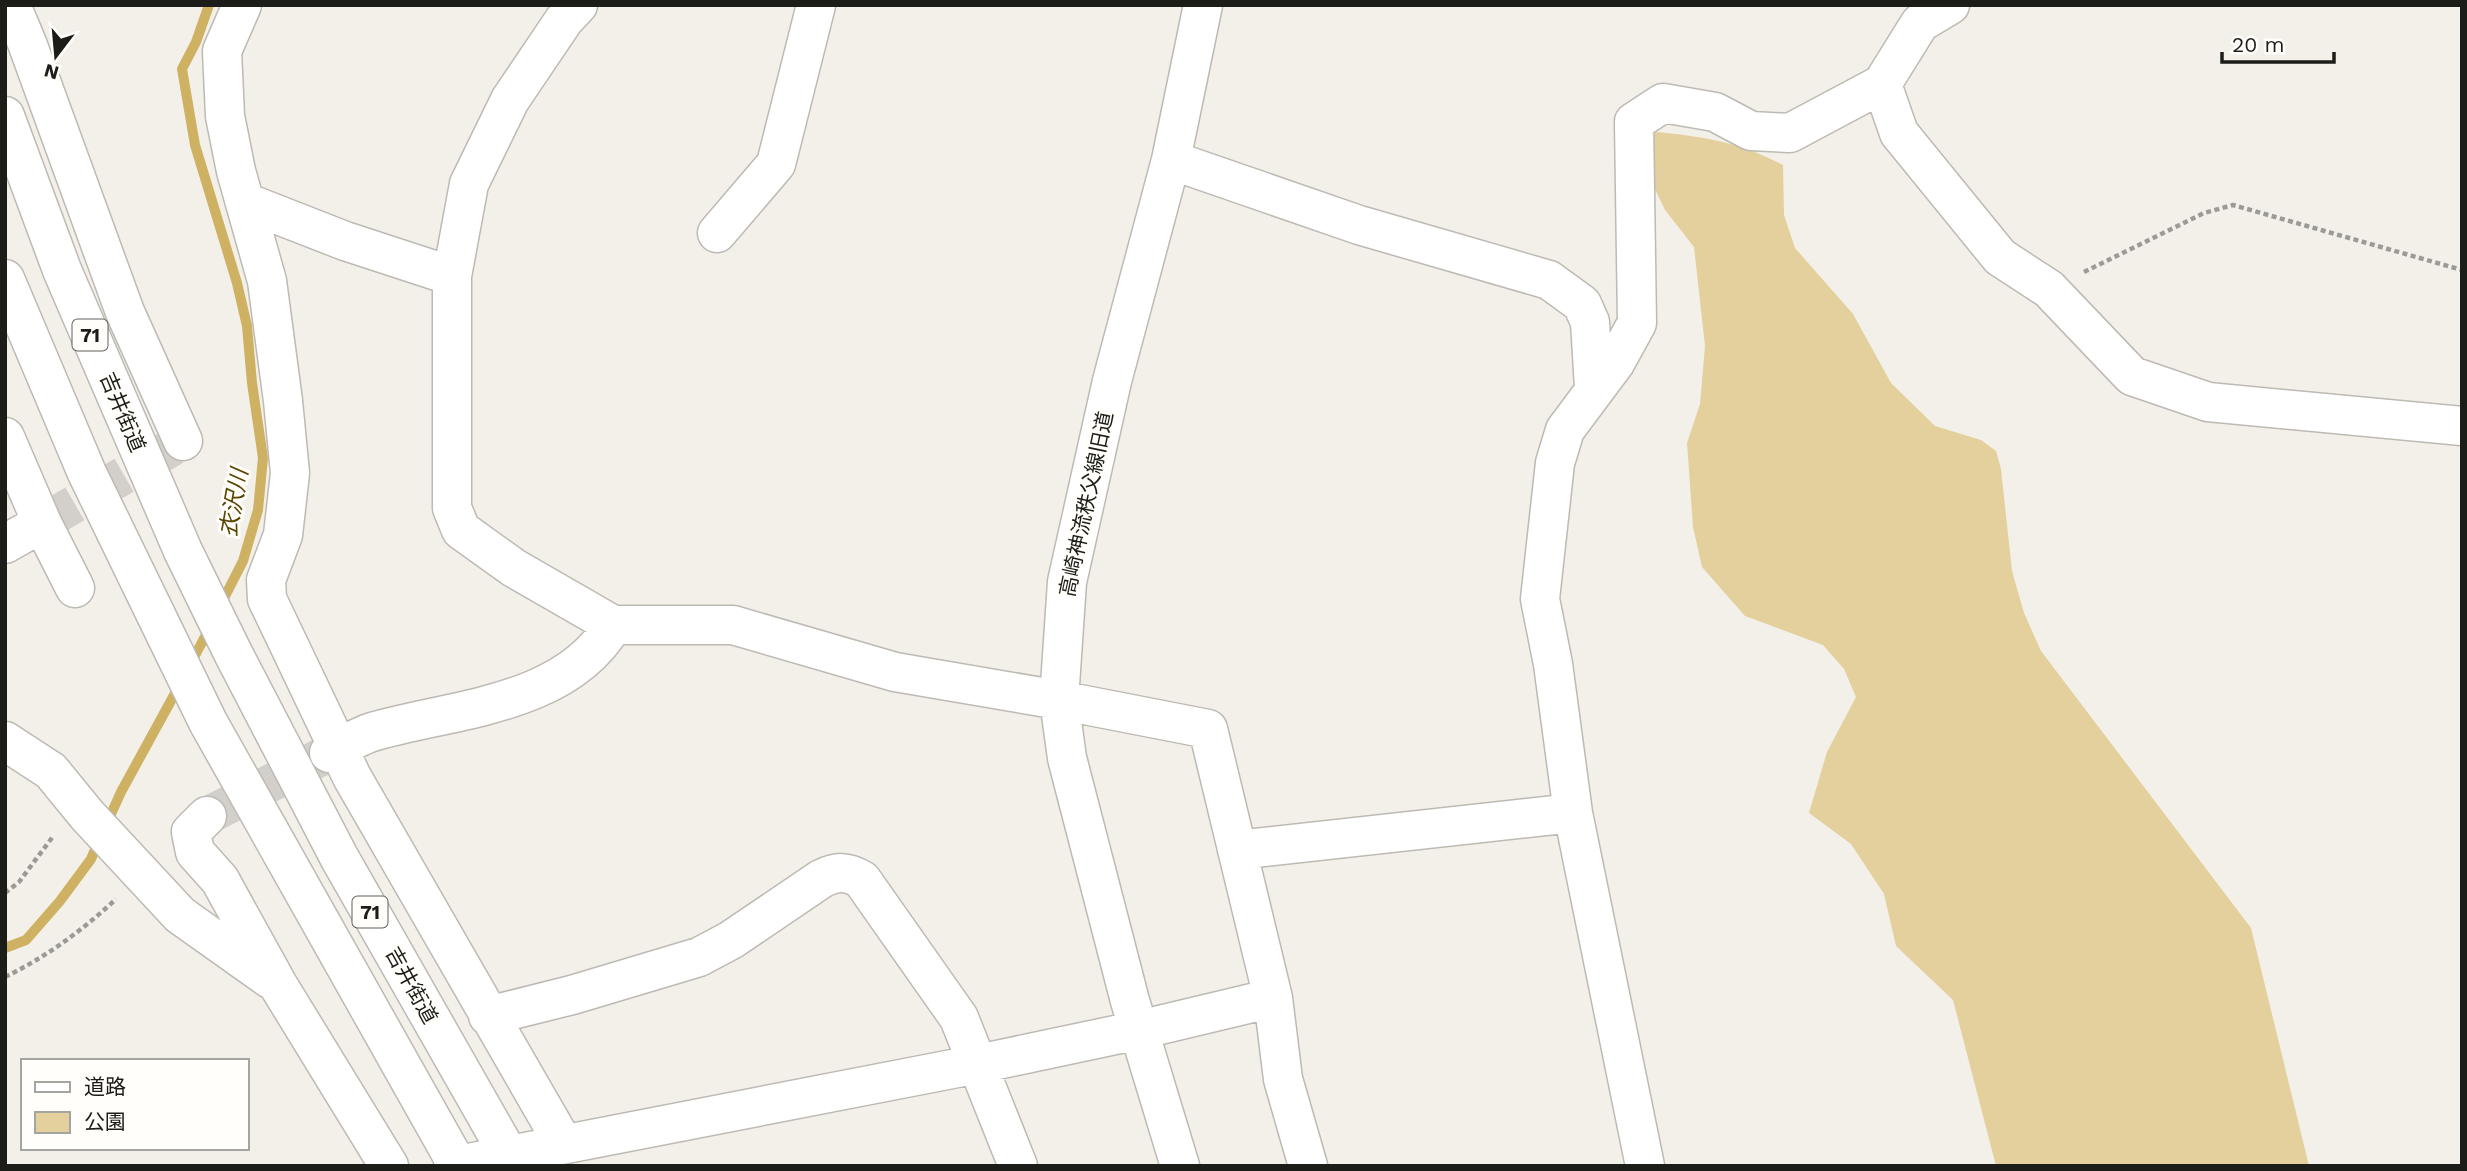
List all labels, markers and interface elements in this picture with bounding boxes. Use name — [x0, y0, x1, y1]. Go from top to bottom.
north arrow — [21, 21, 91, 91]
scale bar — [2222, 21, 2334, 65]
text: 20 m — [2232, 32, 2284, 57]
text: N — [42, 59, 61, 85]
road number: 71 — [72, 320, 108, 350]
street label: 吉井街道 — [95, 368, 151, 456]
street label: 高崎神流秩父線旧道 — [1054, 409, 1118, 599]
water label: 衣沢川 — [215, 464, 254, 539]
road number: 71 — [352, 896, 388, 928]
street label: 吉井街道 — [381, 942, 443, 1028]
legend — [21, 1059, 248, 1150]
text: 道路 — [84, 1074, 126, 1099]
text: 公園 — [84, 1109, 126, 1134]

